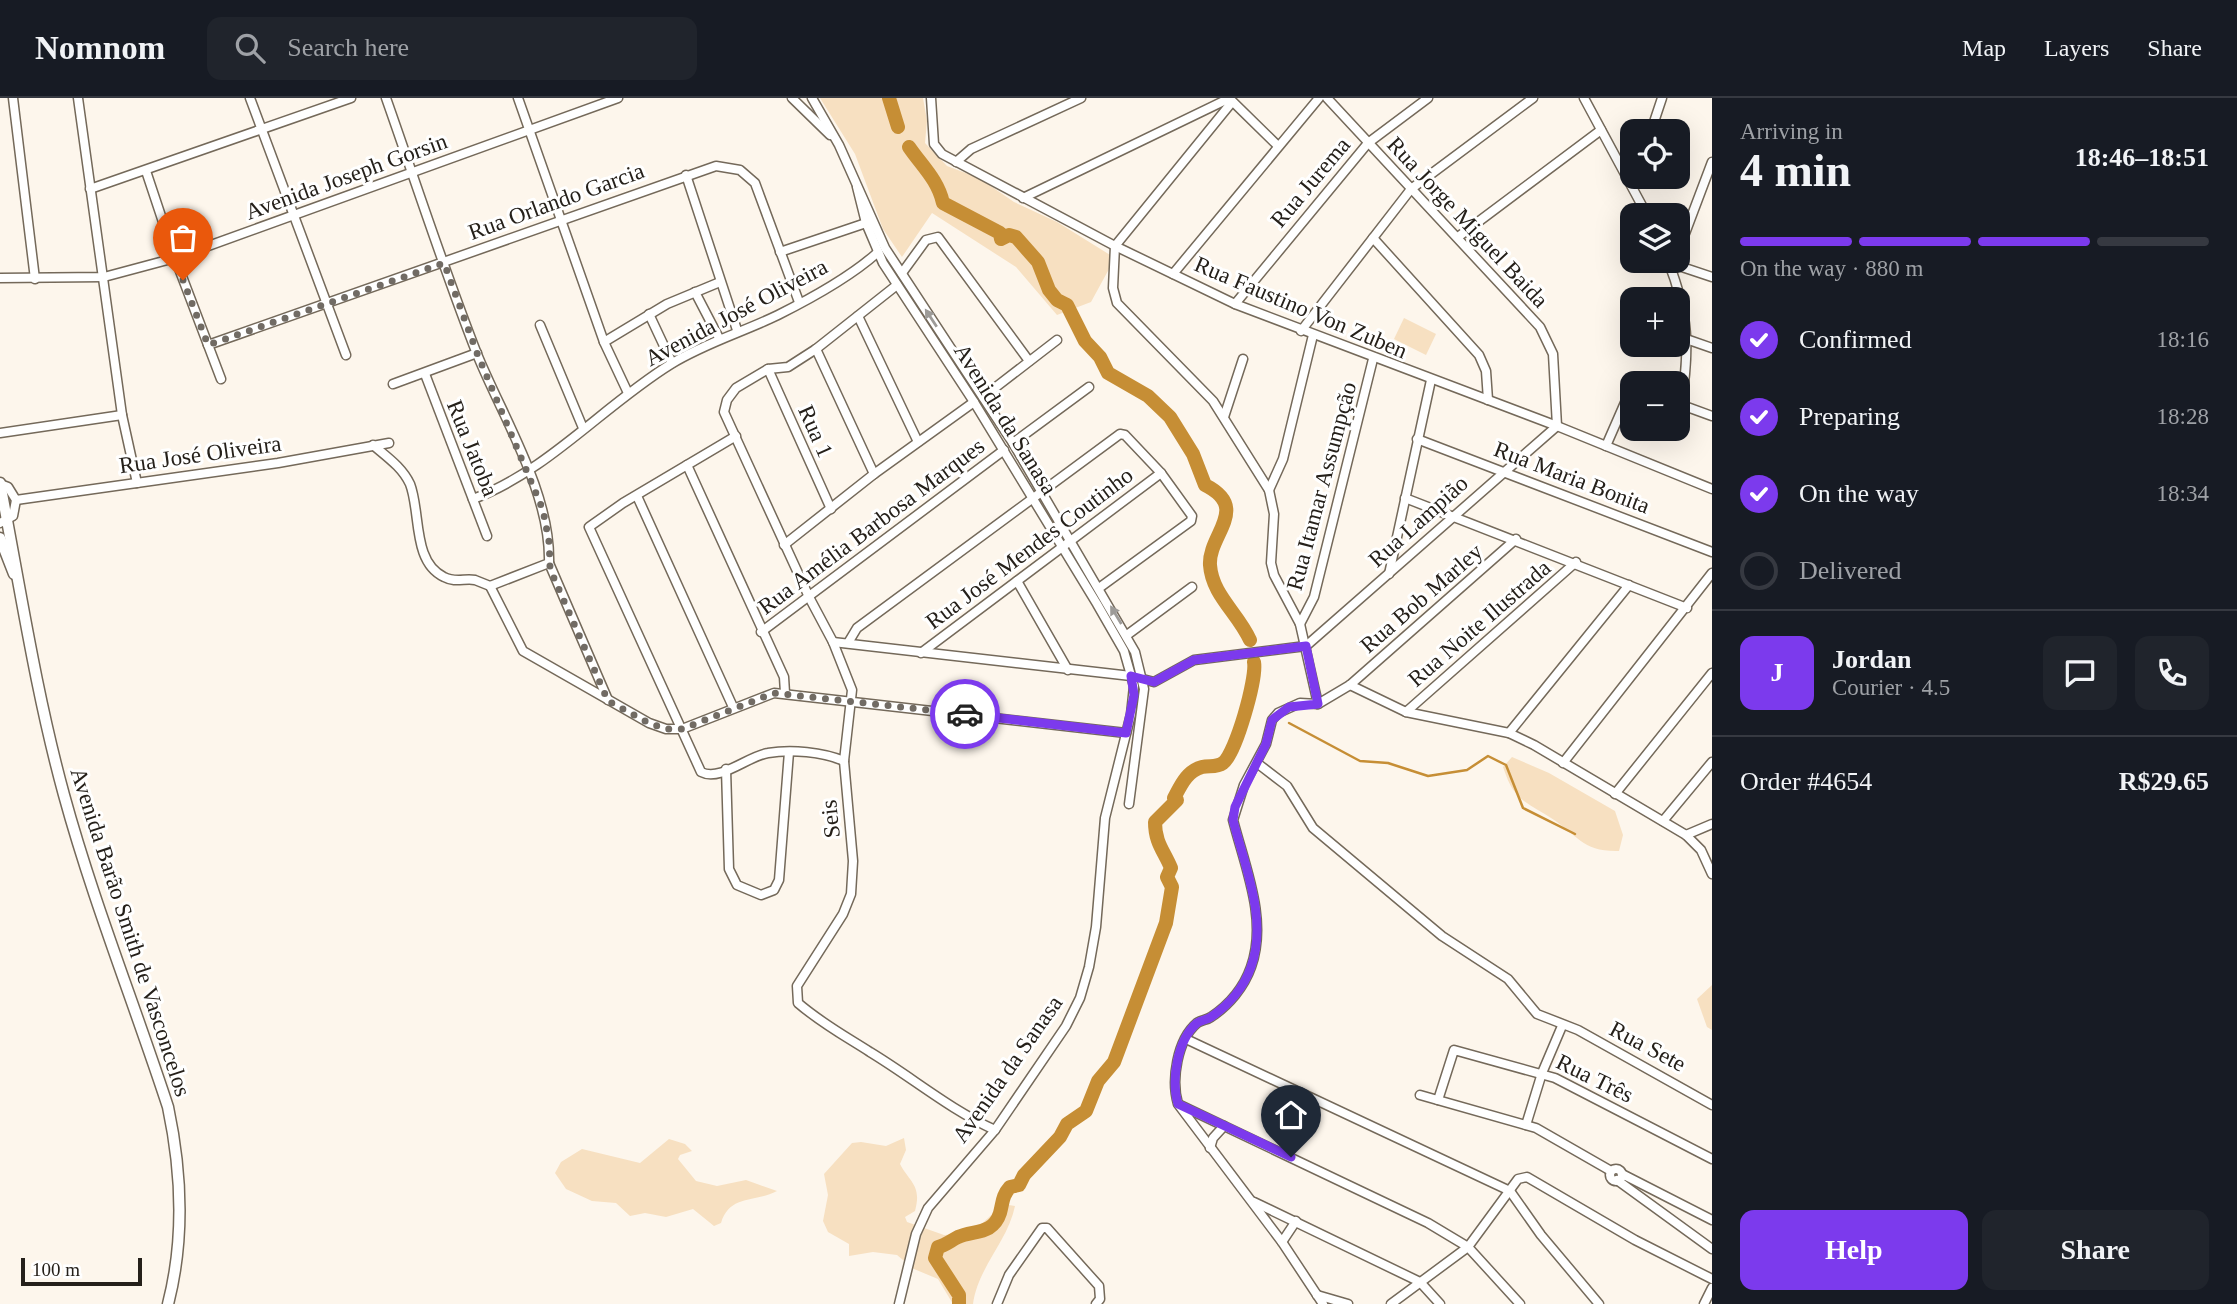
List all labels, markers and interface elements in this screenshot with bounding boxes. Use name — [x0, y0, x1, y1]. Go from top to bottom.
search box — [207, 17, 697, 80]
icon: search — [231, 29, 269, 67]
text: Nomnom — [35, 30, 165, 66]
text: Search here — [287, 33, 409, 62]
text: Map — [1962, 35, 2006, 61]
text: Layers — [2044, 35, 2109, 61]
text: Share — [2147, 35, 2202, 61]
map controls — [1620, 119, 1690, 441]
button: locate — [1620, 119, 1690, 189]
text: Arriving in — [1740, 119, 1843, 144]
street label: Avenida Joseph Gorsin — [242, 128, 451, 225]
street label: Rua Jurema — [1266, 132, 1355, 232]
street label: Rua Jorge Miguel Baida — [1382, 132, 1553, 313]
text: 18:46–18:51 — [2075, 143, 2209, 172]
text: 4 min — [1740, 145, 1851, 196]
street label: Rua Orlando Garcia — [465, 158, 647, 245]
button: layers — [1620, 203, 1690, 273]
pin — [153, 208, 213, 280]
icon: bag — [164, 219, 202, 257]
street label: Rua Faustino Von Zuben — [1191, 251, 1411, 364]
street label: Avenida José Oliveira — [641, 254, 832, 371]
text: On the way · 880 m — [1740, 256, 1923, 281]
button: + — [1620, 287, 1690, 357]
one-way arrow — [924, 309, 938, 327]
icon: check — [1740, 321, 1778, 359]
text: Confirmed — [1799, 325, 1912, 354]
text: 18:16 — [2157, 327, 2209, 352]
street label: Avenida da Sanasa — [949, 339, 1062, 499]
button: − — [1620, 371, 1690, 441]
street label: Rua Itamar Assumpção — [1282, 379, 1361, 593]
street label: Rua Jatoba — [442, 396, 503, 500]
icon: check — [1740, 398, 1778, 436]
street label: Rua 1 — [793, 401, 838, 461]
text: Preparing — [1799, 402, 1900, 431]
text: 18:28 — [2157, 404, 2209, 429]
street label: Rua José Oliveira — [117, 431, 283, 478]
street label: Rua Amélia Barbosa Marques — [753, 433, 989, 620]
street label: Rua Maria Bonita — [1490, 436, 1653, 519]
street label: Rua José Mendes Coutinho — [921, 462, 1138, 634]
street label: Rua Lampião — [1364, 470, 1473, 572]
icon: check — [1740, 475, 1778, 513]
text: On the way — [1799, 479, 1919, 508]
text: 18:34 — [2157, 481, 2209, 506]
street label: Rua Bob Marley — [1355, 538, 1488, 658]
street label: Rua Noite Ilustrada — [1403, 555, 1555, 692]
text: Delivered — [1799, 556, 1902, 585]
one-way arrow — [1109, 606, 1122, 625]
button: chat — [2043, 636, 2117, 710]
button: phone — [2135, 636, 2209, 710]
text: Jordan — [1832, 645, 1911, 674]
text: J — [1771, 658, 1784, 687]
text: Courier · 4.5 — [1832, 675, 1950, 700]
courier — [930, 679, 1000, 749]
icon: car — [946, 695, 984, 733]
street label: Avenida Barão Smith de Vasconcelos — [65, 765, 196, 1100]
text: Order #4654 — [1740, 767, 1872, 796]
text: R$29.65 — [2119, 767, 2209, 796]
street label: Seis — [816, 799, 845, 839]
street label: Avenida da Sanasa — [947, 991, 1067, 1147]
street label: Rua Sete — [1606, 1016, 1690, 1077]
street label: Rua Três — [1552, 1049, 1637, 1108]
pin — [1261, 1085, 1321, 1157]
icon: home — [1272, 1096, 1310, 1134]
button: Help — [1740, 1210, 1968, 1290]
button: Share — [1982, 1210, 2209, 1290]
scale bar — [21, 1255, 142, 1287]
text: 100 m — [32, 1259, 80, 1280]

